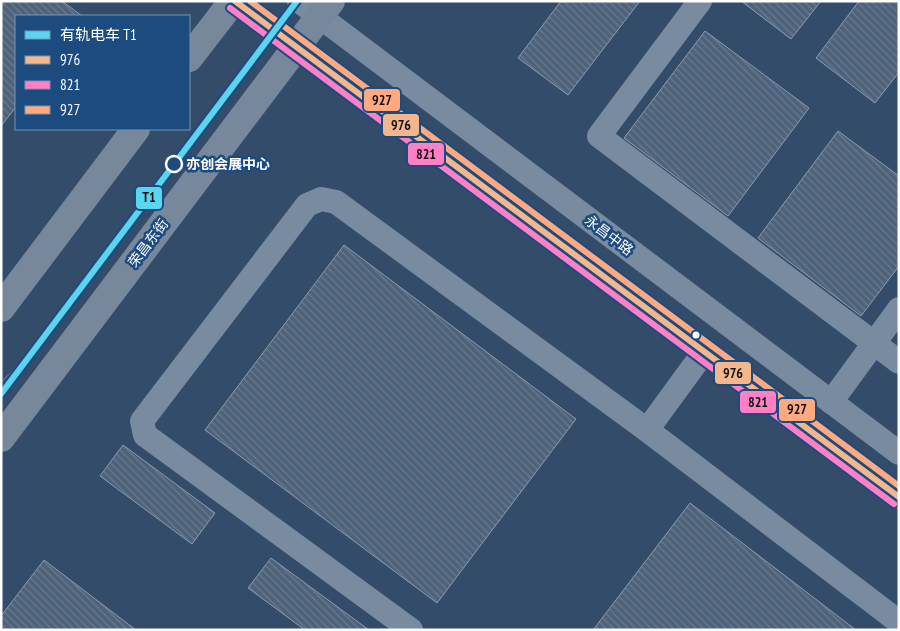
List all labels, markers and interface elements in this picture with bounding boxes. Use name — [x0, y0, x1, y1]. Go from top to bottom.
legend — [15, 15, 190, 130]
text: 有轨电车 T1 — [60, 25, 137, 44]
text: 976 — [60, 50, 81, 69]
text: 821 — [60, 75, 80, 94]
line badge: 927 — [363, 88, 401, 112]
text: 927 — [372, 91, 392, 109]
text: 927 — [60, 100, 80, 119]
line badge: 976 — [382, 113, 420, 137]
text: 976 — [391, 116, 411, 134]
line badge: 821 — [407, 142, 445, 166]
text: 821 — [416, 145, 436, 163]
marker: 亦创会展中心 — [165, 155, 183, 173]
place label: 亦创会展中心 — [186, 155, 270, 173]
line badge: T1 — [135, 186, 163, 210]
text: T1 — [142, 188, 156, 206]
street label: 永昌中路 — [581, 211, 637, 259]
street label: 荣昌东街 — [124, 215, 172, 271]
unlabelled marker — [691, 330, 701, 340]
line badge: 976 — [714, 361, 752, 385]
text: 976 — [723, 364, 743, 382]
line badge: 821 — [739, 390, 777, 414]
text: 821 — [748, 393, 768, 411]
line badge: 927 — [778, 398, 816, 422]
text: 927 — [787, 400, 807, 418]

